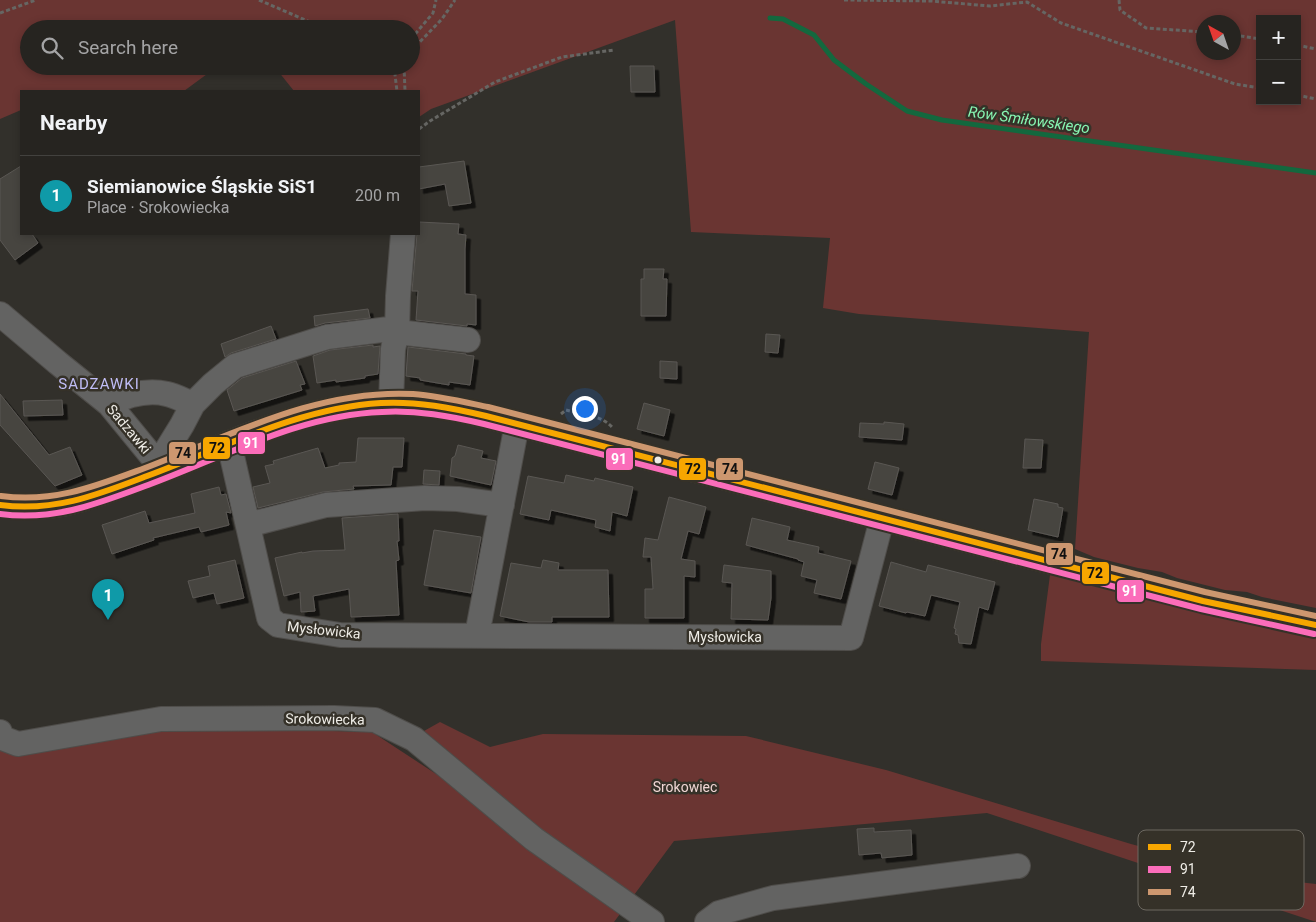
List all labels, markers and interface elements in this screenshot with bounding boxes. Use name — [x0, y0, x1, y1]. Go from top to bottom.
north arrow — [1196, 15, 1241, 60]
map controls — [1256, 15, 1301, 105]
button: + — [1256, 15, 1301, 60]
search box — [20, 20, 420, 75]
icon: search — [38, 34, 66, 62]
text: Search here — [78, 36, 178, 59]
button: − — [1256, 60, 1301, 105]
water label: Rów Śmiłowskiego — [967, 103, 1091, 137]
text: Nearby — [40, 111, 107, 135]
text: Siemianowice Śląskie SiS1 — [87, 175, 317, 198]
text: 1 — [51, 186, 61, 205]
text: 200 m — [355, 186, 400, 205]
text: Place · Srokowiecka — [87, 198, 229, 217]
district label: SADZAWKI — [58, 375, 140, 393]
your location — [572, 396, 598, 422]
street label: Sadzawki — [104, 401, 154, 457]
line badge: 91 — [237, 431, 266, 455]
text: 91 — [243, 435, 259, 451]
line badge: 72 — [202, 436, 231, 460]
text: 72 — [209, 440, 225, 456]
line badge: 74 — [168, 441, 197, 465]
text: 74 — [175, 445, 191, 461]
line badge: 91 — [605, 447, 634, 471]
text: 91 — [611, 451, 627, 467]
unlabelled marker — [653, 455, 663, 465]
line badge: 72 — [678, 457, 707, 481]
line badge: 74 — [715, 457, 744, 481]
text: 72 — [685, 461, 701, 477]
text: 74 — [722, 461, 738, 477]
line badge: 74 — [1045, 542, 1074, 566]
text: 74 — [1051, 546, 1067, 562]
line badge: 72 — [1081, 561, 1110, 585]
text: 72 — [1087, 565, 1103, 581]
pin: 1 — [92, 579, 124, 620]
line badge: 91 — [1116, 579, 1145, 603]
text: 91 — [1122, 583, 1138, 599]
street label: Mysłowicka — [286, 618, 362, 642]
street label: Mysłowicka — [688, 629, 762, 645]
street label: Srokowiecka — [285, 710, 365, 728]
park label: Srokowiec — [653, 779, 717, 795]
legend — [1138, 830, 1304, 910]
text: 72 — [1180, 839, 1196, 855]
text: 91 — [1180, 861, 1196, 877]
text: 74 — [1180, 884, 1196, 900]

